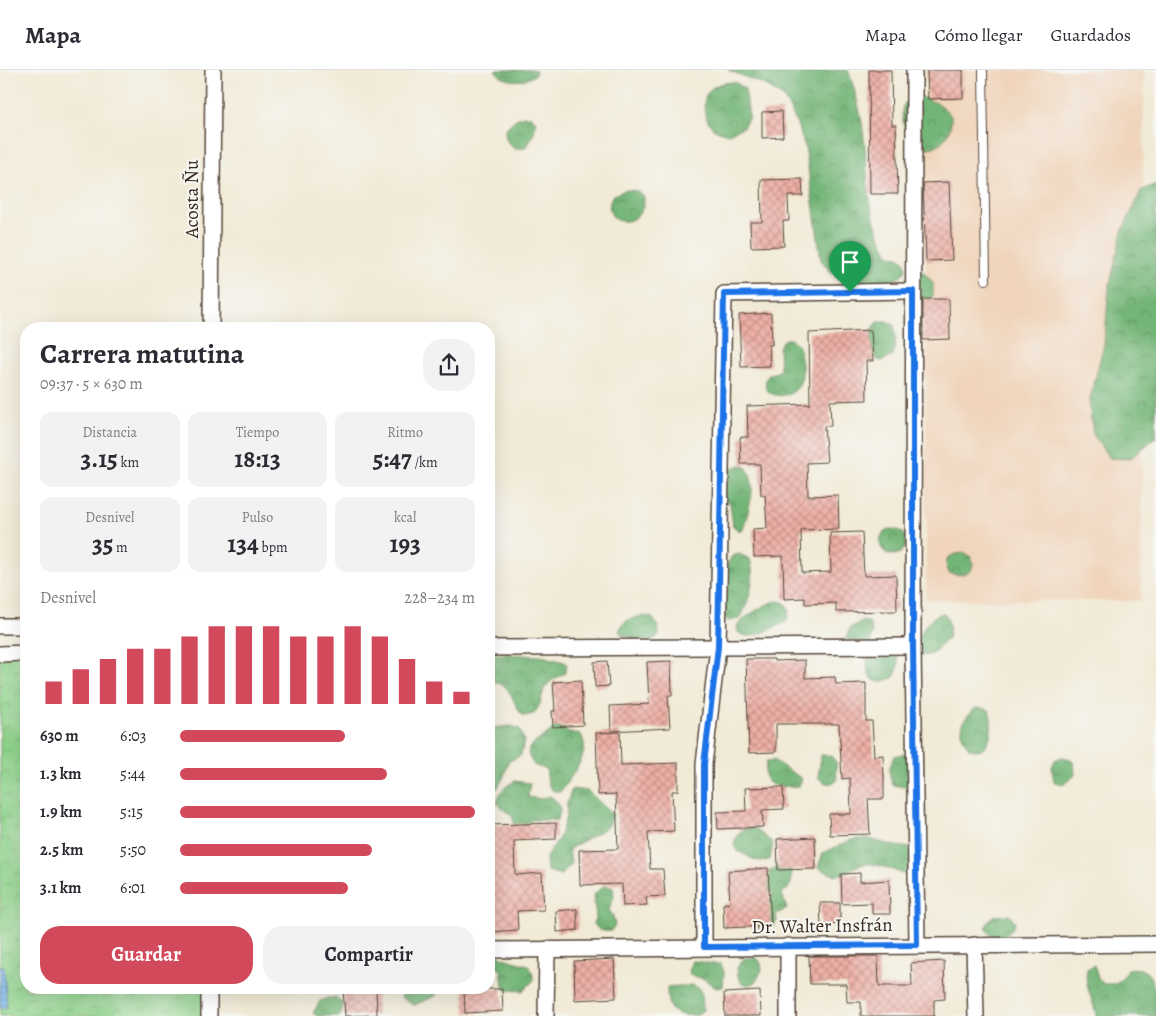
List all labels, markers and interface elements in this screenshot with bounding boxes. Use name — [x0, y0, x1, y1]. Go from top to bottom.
text: Mapa — [25, 19, 81, 51]
text: Mapa — [865, 23, 906, 47]
text: Cómo llegar — [934, 23, 1023, 47]
text: Guardados — [1051, 23, 1131, 47]
street label: Acosta Ñu — [179, 159, 205, 239]
pin — [829, 241, 871, 292]
icon: arrive — [836, 248, 864, 276]
text: Carrera matutina — [40, 335, 244, 373]
button: share — [423, 339, 475, 391]
text: 09:37 · 5 × 630 m — [40, 373, 143, 395]
text: Distancia — [83, 423, 137, 442]
text: Tiempo — [236, 423, 279, 442]
text: Ritmo — [387, 423, 423, 442]
text: 3.15 — [81, 442, 118, 476]
text: 18:13 — [234, 442, 281, 476]
text: 5:47 — [373, 442, 412, 476]
text: km — [118, 453, 139, 472]
text: /km — [412, 453, 438, 472]
text: Desnivel — [85, 508, 134, 527]
text: Pulso — [242, 508, 273, 527]
text: kcal — [394, 508, 416, 527]
text: 35 — [92, 527, 113, 561]
text: 134 — [227, 527, 259, 561]
text: 193 — [390, 527, 421, 561]
text: m — [113, 538, 128, 557]
text: bpm — [259, 538, 288, 557]
text: Desnivel — [40, 587, 96, 609]
text: 228–234 m — [404, 587, 475, 609]
text: 630 m — [40, 725, 79, 747]
text: 6:03 — [120, 725, 146, 747]
text: 1.3 km — [40, 763, 81, 785]
text: 5:44 — [120, 763, 145, 785]
text: 1.9 km — [40, 801, 82, 823]
text: 5:15 — [120, 801, 143, 823]
text: 2.5 km — [40, 839, 83, 861]
text: 5:50 — [120, 839, 146, 861]
text: 3.1 km — [40, 877, 81, 899]
text: 6:01 — [120, 877, 145, 899]
street label: Dr. Walter Insfrán — [751, 912, 893, 940]
button: Guardar — [40, 926, 253, 984]
button: Compartir — [263, 926, 475, 984]

